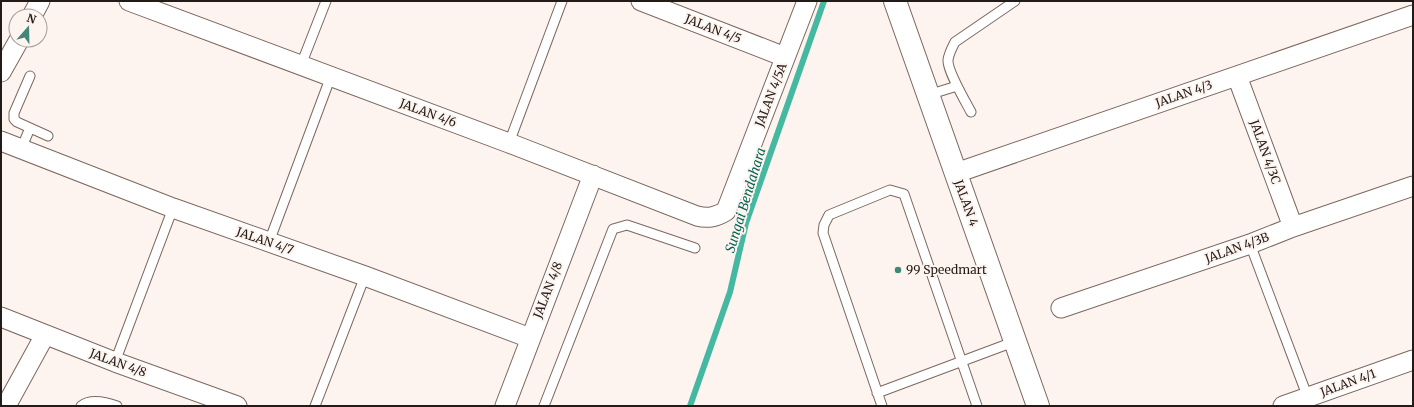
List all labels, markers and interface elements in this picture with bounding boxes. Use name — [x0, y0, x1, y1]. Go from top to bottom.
north arrow — [8, 8, 48, 48]
text: N — [25, 11, 38, 27]
street label: JALAN 4/5 — [682, 11, 744, 46]
street label: JALAN 4/5A — [751, 60, 790, 130]
street label: JALAN 4/3 — [1152, 77, 1214, 111]
street label: JALAN 4/6 — [397, 95, 459, 130]
street label: JALAN 4/3C — [1247, 117, 1284, 186]
water label: Sungai Bendahara — [721, 146, 770, 255]
street label: JALAN 4 — [951, 177, 982, 229]
street label: JALAN 4/7 — [234, 223, 296, 257]
street label: JALAN 4/3B — [1202, 229, 1271, 266]
street label: JALAN 4/8 — [530, 259, 565, 321]
place label: 99 Speedmart — [906, 262, 987, 277]
marker: 99 Speedmart — [893, 265, 903, 275]
street label: JALAN 4/8 — [87, 345, 149, 380]
street label: JALAN 4/1 — [1317, 365, 1378, 400]

